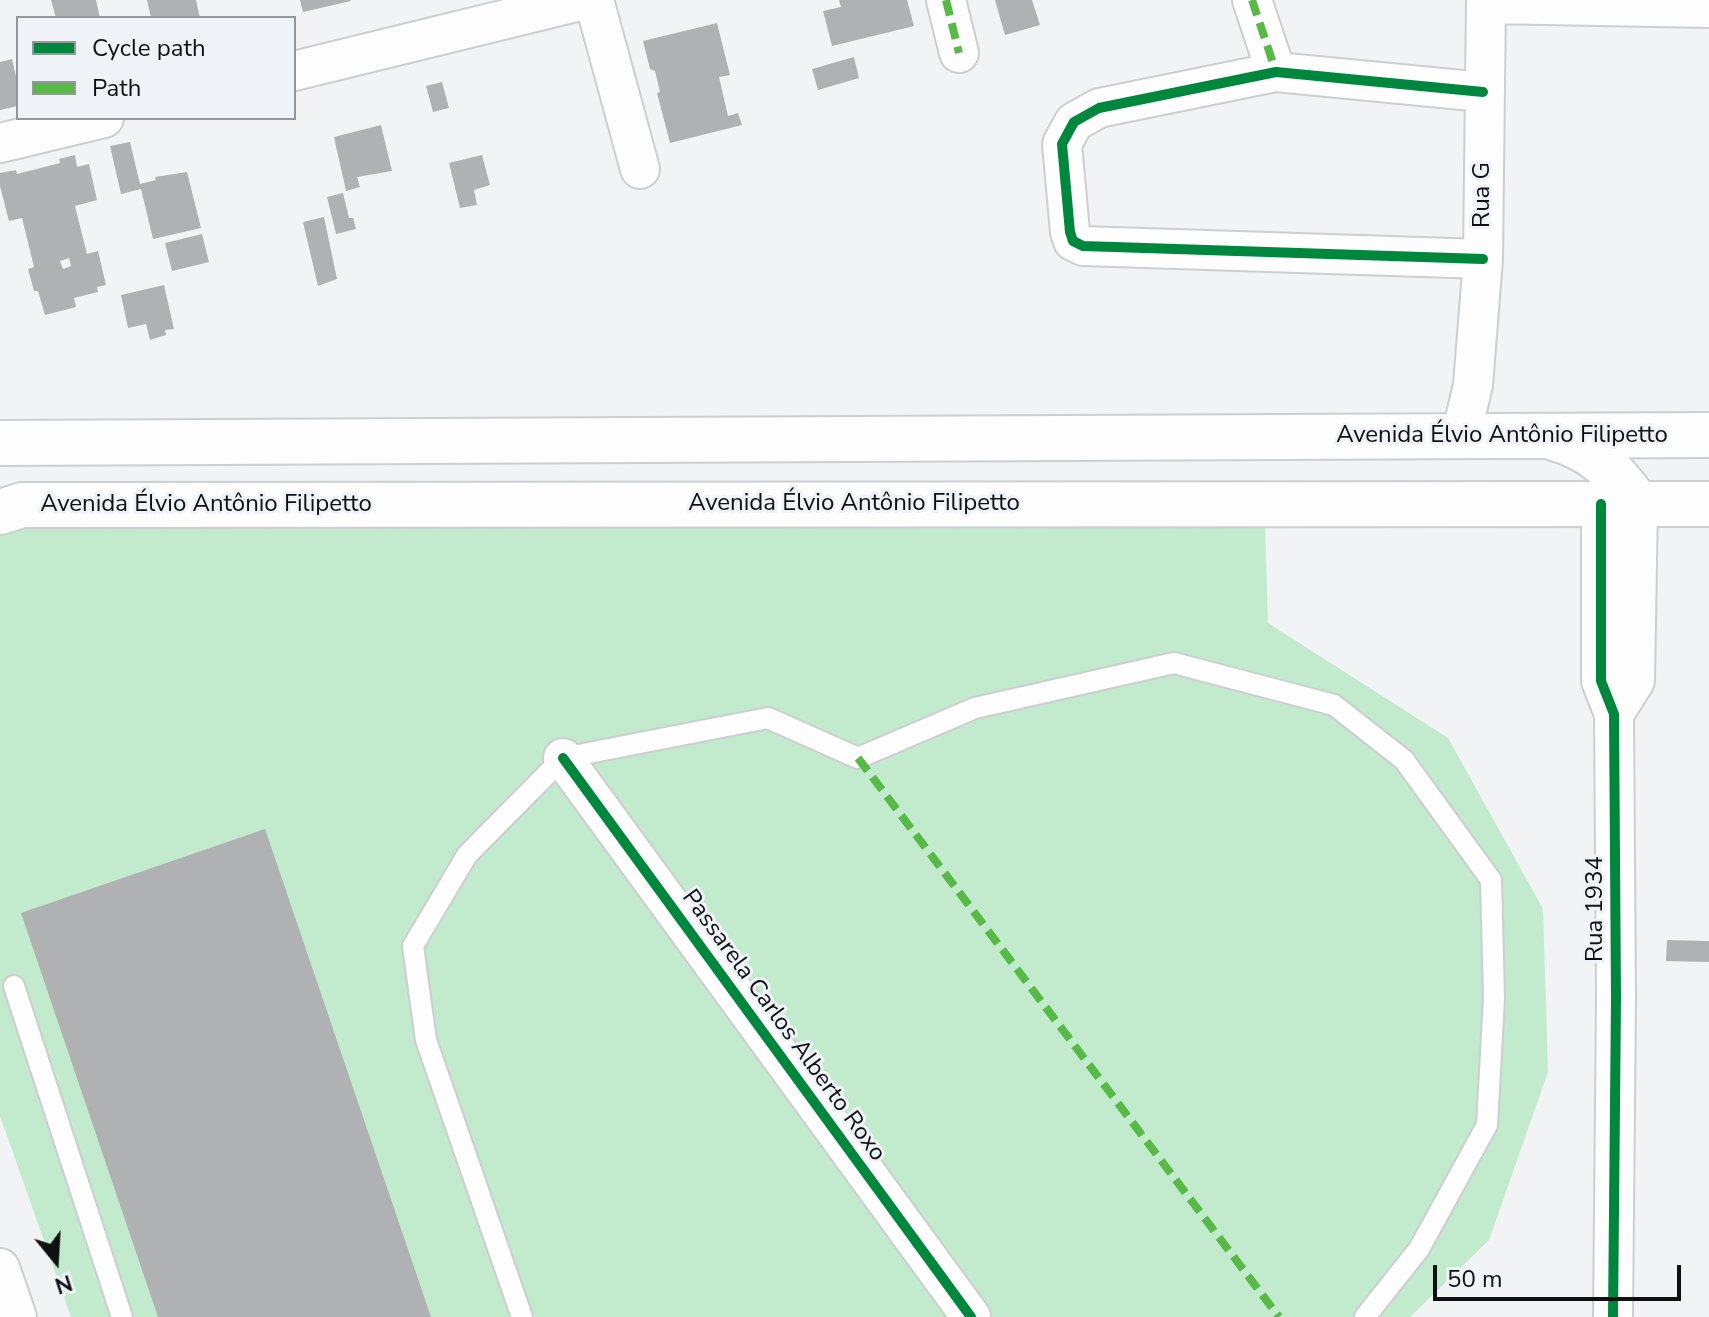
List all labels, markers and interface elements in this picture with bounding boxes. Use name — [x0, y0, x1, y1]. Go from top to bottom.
legend — [16, 16, 296, 120]
text: Cycle path — [92, 32, 206, 64]
text: Path — [92, 72, 141, 104]
street label: Rua G — [1469, 162, 1497, 228]
street label: Avenida Élvio Antônio Filipetto — [1336, 422, 1668, 450]
street label: Avenida Élvio Antônio Filipetto — [688, 490, 1020, 518]
street label: Avenida Élvio Antônio Filipetto — [40, 491, 372, 519]
street label: Rua 1934 — [1582, 856, 1610, 962]
street label: Passarela Carlos Alberto Roxo — [675, 885, 891, 1167]
north arrow — [16, 1221, 96, 1301]
scale bar — [1437, 1249, 1685, 1299]
text: 50 m — [1447, 1263, 1503, 1295]
text: N — [51, 1267, 76, 1301]

